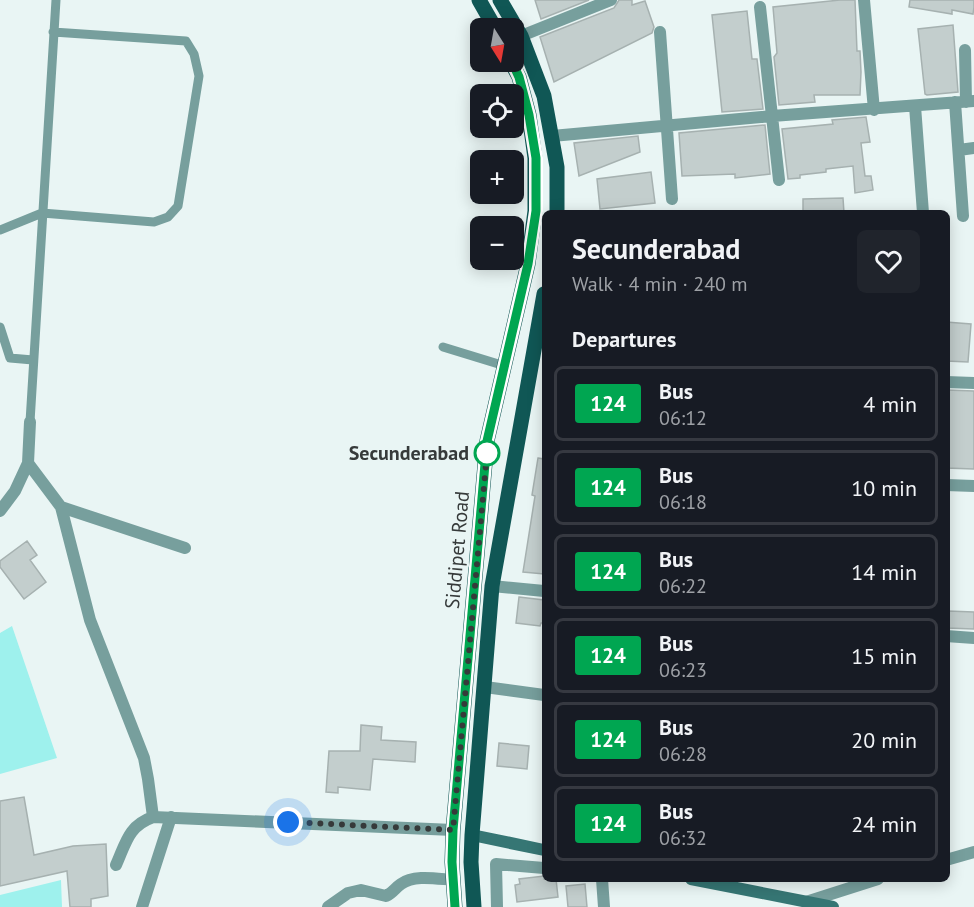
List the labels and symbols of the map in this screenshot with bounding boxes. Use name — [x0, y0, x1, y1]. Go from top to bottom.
north arrow — [470, 18, 524, 72]
place label: Secunderabad — [349, 440, 469, 466]
marker: Secunderabad — [474, 440, 500, 466]
street label: Siddipet Road — [439, 490, 475, 610]
your location — [273, 807, 303, 837]

